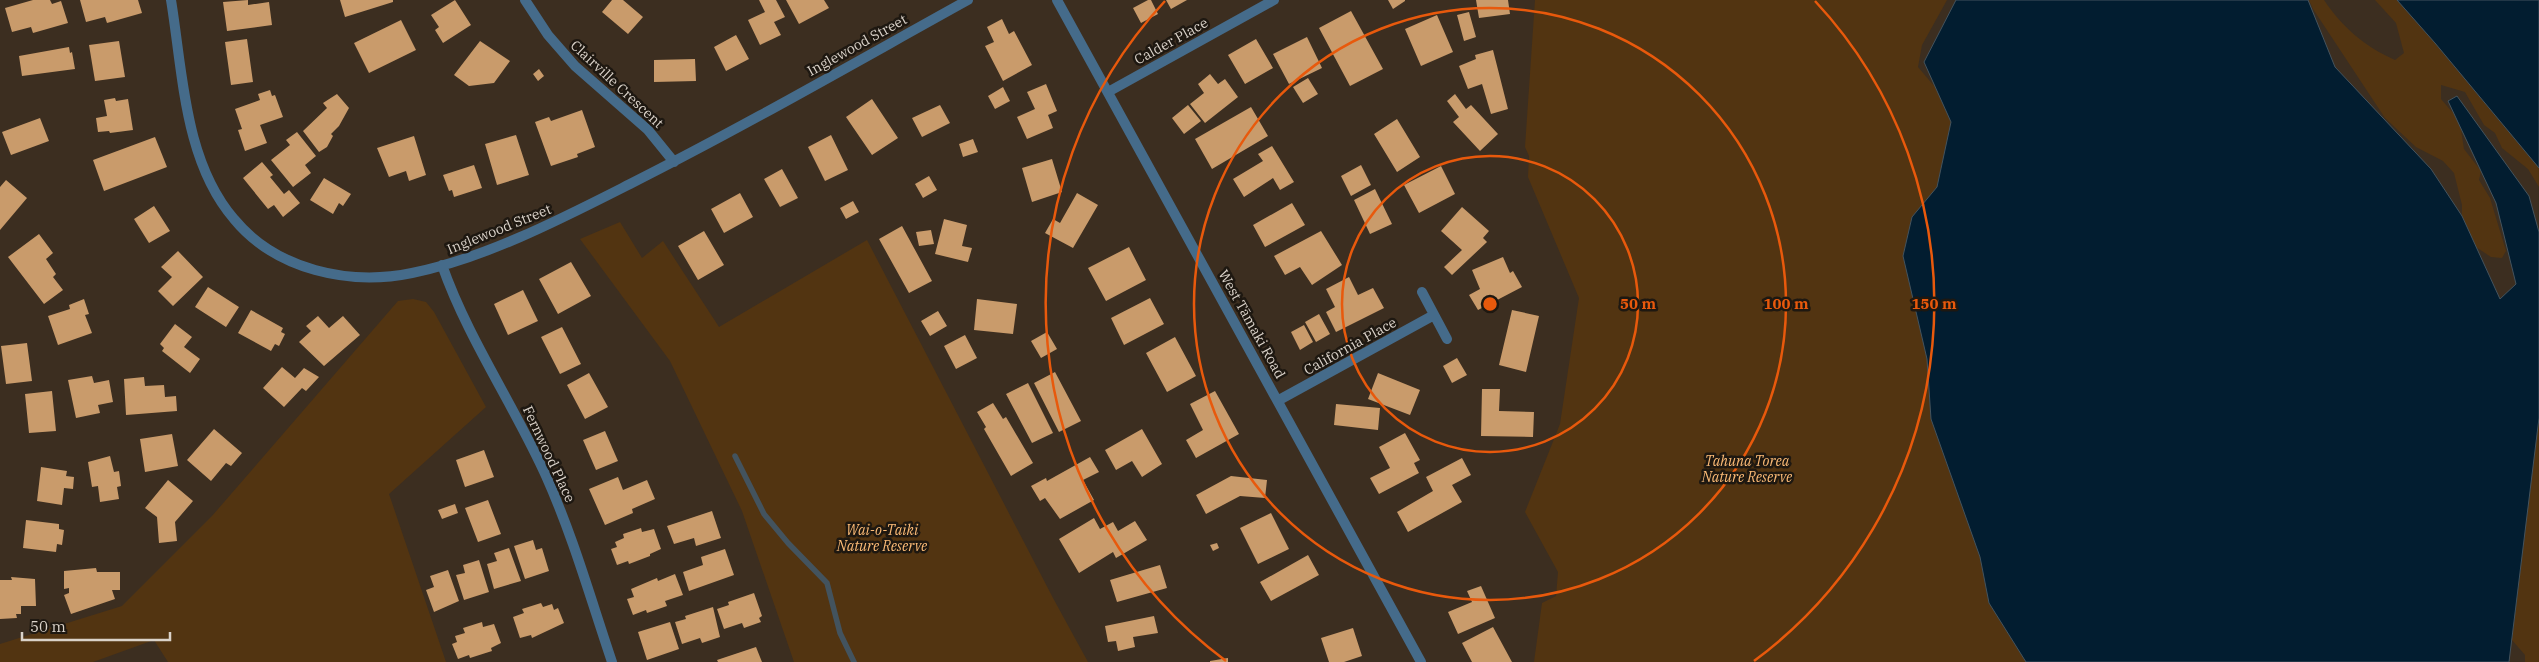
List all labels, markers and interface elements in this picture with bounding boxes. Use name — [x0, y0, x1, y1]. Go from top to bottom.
street label: Inglewood Street — [804, 10, 910, 80]
street label: Calder Place — [1131, 13, 1211, 69]
street label: Clairville Crescent — [567, 36, 667, 132]
street label: Inglewood Street — [444, 200, 554, 258]
street label: West Tāmaki Road — [1215, 266, 1290, 382]
text: 50 m — [1620, 294, 1656, 313]
text: 100 m — [1763, 294, 1809, 313]
text: 150 m — [1911, 294, 1957, 313]
centre of rings — [1481, 295, 1499, 313]
street label: California Place — [1300, 313, 1400, 379]
street label: Fernwood Place — [519, 403, 579, 505]
park label: Tahuna Torea Nature Reserve — [1701, 452, 1793, 486]
park label: Wai-o-Taiki Nature Reserve — [836, 521, 928, 555]
scale bar — [22, 610, 170, 642]
text: 50 m — [30, 617, 66, 636]

